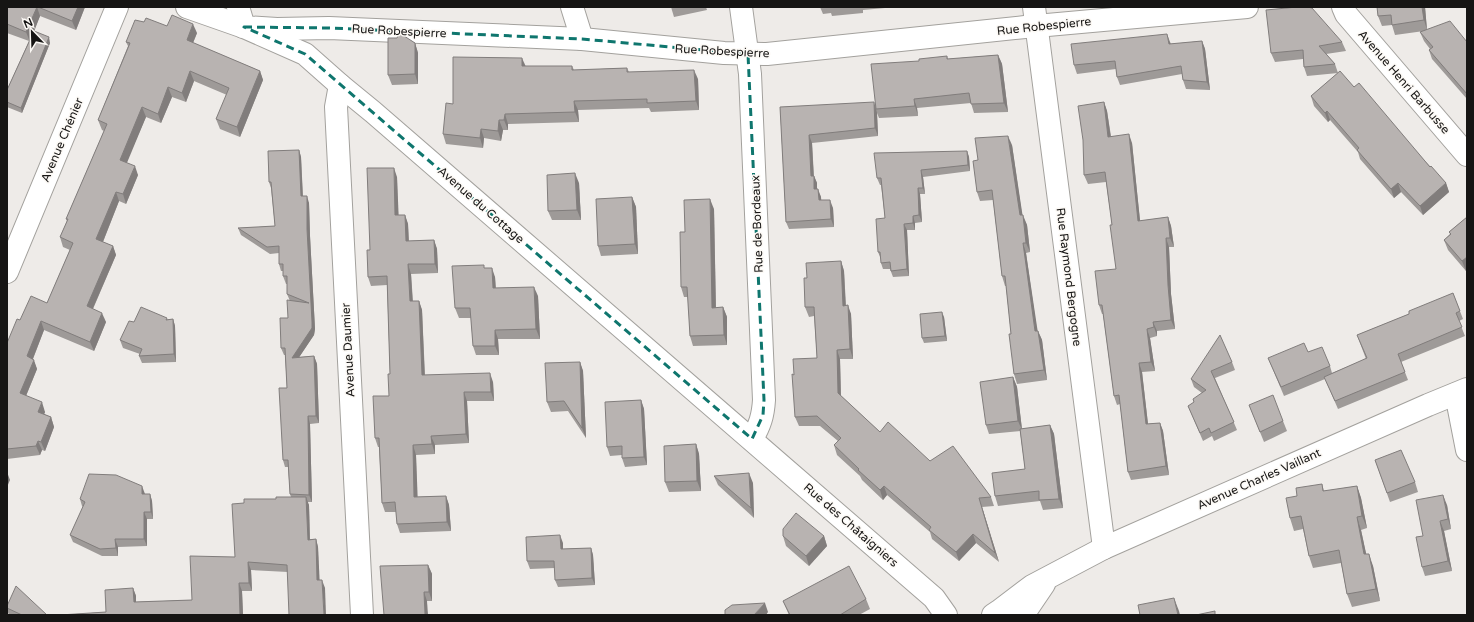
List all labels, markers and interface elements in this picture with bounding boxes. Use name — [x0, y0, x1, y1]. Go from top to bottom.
north arrow — [12, 12, 52, 52]
street label: Rue Robespierre — [996, 14, 1092, 38]
text: N — [22, 16, 35, 31]
street label: Rue Robespierre — [351, 22, 447, 40]
street label: Avenue Henri Barbusse — [1355, 27, 1453, 137]
street label: Rue Robespierre — [674, 42, 770, 60]
street label: Avenue Chénier — [38, 95, 86, 184]
street label: Avenue du Cottage — [435, 164, 527, 246]
street label: Rue de Bordeaux — [748, 175, 766, 273]
street label: Rue Raymond Bergogne — [1054, 207, 1084, 347]
street label: Avenue Daumier — [339, 302, 357, 397]
street label: Avenue Charles Vaillant — [1195, 445, 1323, 513]
street label: Rue des Châtaigniers — [801, 480, 901, 570]

